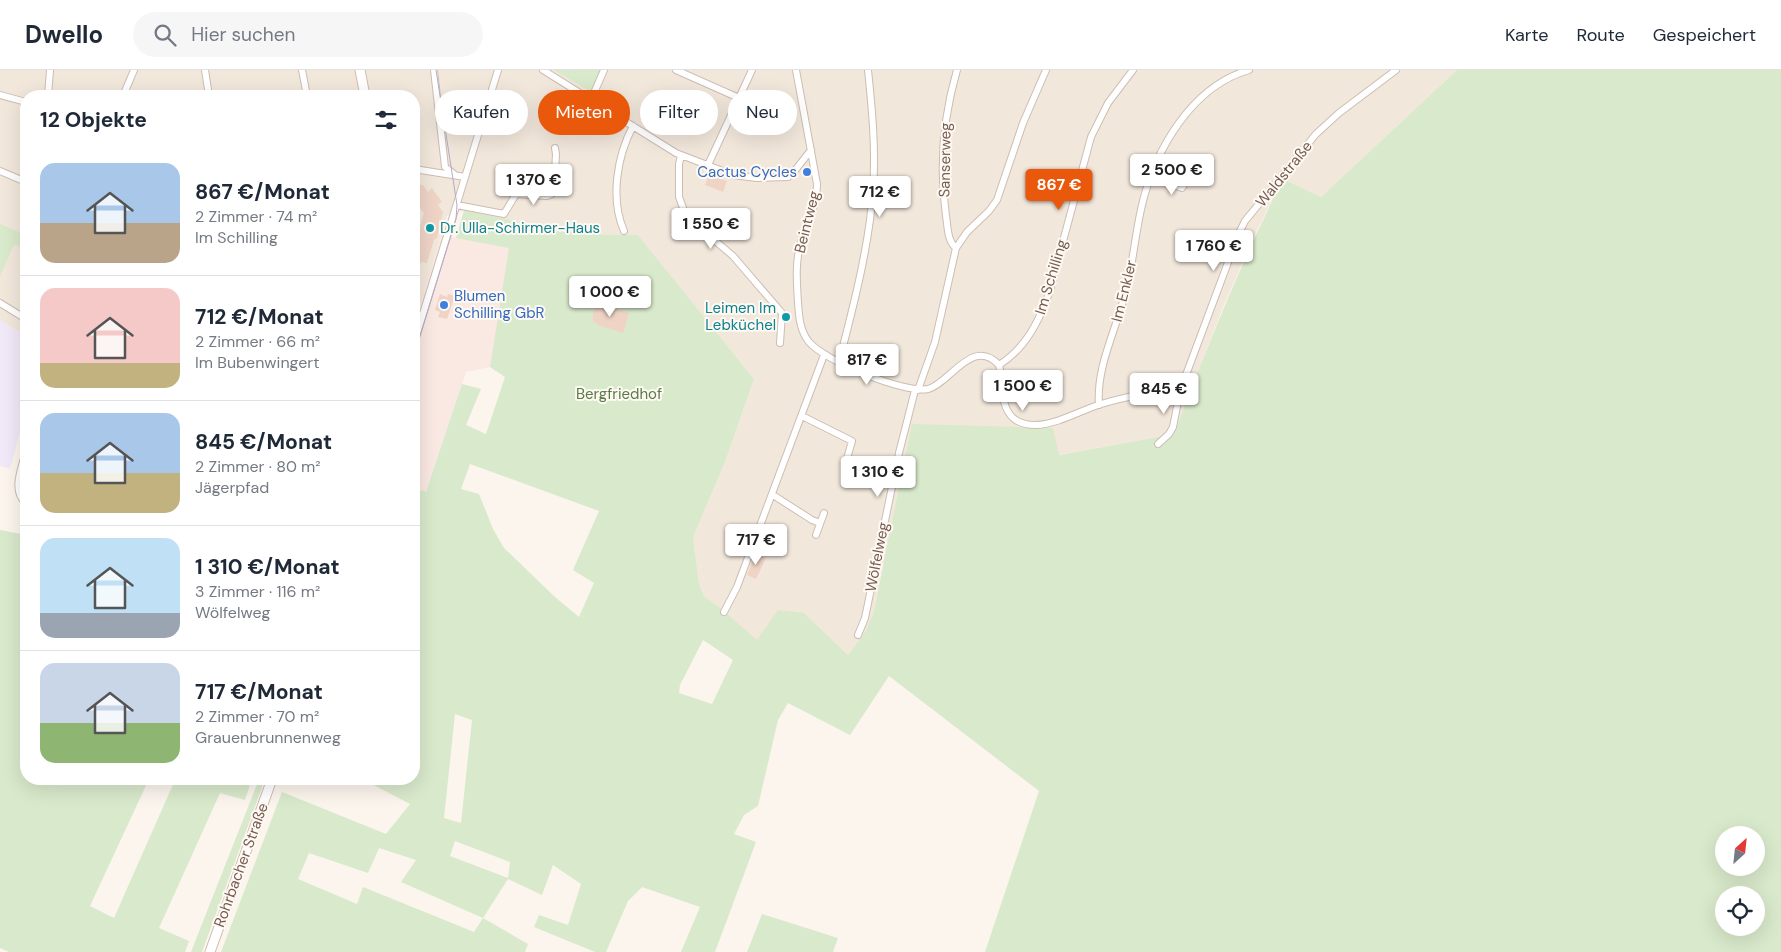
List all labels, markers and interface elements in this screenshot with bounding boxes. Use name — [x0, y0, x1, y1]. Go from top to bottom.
search box — [133, 12, 483, 57]
text: Dwello — [25, 19, 103, 50]
icon: search — [151, 21, 179, 49]
text: Hier suchen — [191, 22, 295, 47]
text: Karte — [1505, 23, 1549, 47]
text: Route — [1577, 23, 1625, 47]
text: Gespeichert — [1653, 23, 1756, 47]
chip: Kaufen — [435, 90, 528, 135]
chip: Mieten — [538, 90, 630, 135]
chip: Filter — [640, 90, 718, 135]
chip: Neu — [728, 90, 797, 135]
text: 12 Objekte — [40, 106, 147, 134]
icon: filters — [372, 106, 400, 134]
street label: Sanserweg — [934, 122, 956, 198]
street label: Waldstraße — [1251, 137, 1317, 211]
pin: 2 500 € — [1126, 154, 1218, 196]
text: 2 500 € — [1141, 159, 1203, 180]
place label: Cactus Cycles — [697, 162, 797, 182]
pin: 1 370 € — [488, 164, 580, 206]
marker: Cactus Cycles — [801, 166, 813, 178]
pin: 867 € — [1024, 168, 1094, 211]
text: 1 370 € — [506, 169, 562, 190]
text: 867 € — [1036, 174, 1082, 195]
pin: 712 € — [845, 176, 915, 218]
text: 867 €/Monat — [195, 178, 330, 206]
text: 712 € — [860, 181, 900, 202]
icon: home — [80, 183, 140, 243]
street label: Beintweg — [790, 189, 824, 255]
text: 2 Zimmer · 74 m² — [195, 206, 317, 227]
pin: 1 550 € — [665, 208, 757, 250]
text: 1 550 € — [682, 213, 740, 234]
place label: Dr. Ulla-Schirmer-Haus — [440, 218, 600, 238]
marker: Dr. Ulla-Schirmer-Haus — [424, 222, 436, 234]
text: Im Schilling — [195, 227, 278, 248]
pin: 1 760 € — [1168, 230, 1260, 272]
text: 1 760 € — [1186, 235, 1242, 256]
street label: Im Schilling — [1030, 237, 1072, 317]
street label: Im Enkler — [1107, 258, 1141, 324]
pin: 1 000 € — [564, 276, 656, 318]
text: 1 000 € — [580, 281, 640, 302]
place label: Blumen Schilling GbR — [454, 286, 545, 323]
place label: Leimen Im Lebküchel — [705, 298, 776, 335]
marker: Blumen Schilling GbR — [438, 299, 450, 311]
text: 712 €/Monat — [195, 303, 324, 331]
icon: home — [80, 308, 140, 368]
marker: Leimen Im Lebküchel — [780, 311, 792, 323]
text: 2 Zimmer · 66 m² — [195, 331, 320, 352]
pin: 817 € — [832, 344, 902, 386]
text: 817 € — [847, 349, 887, 370]
text: Im Bubenwingert — [195, 352, 319, 373]
pin: 1 500 € — [977, 370, 1069, 412]
pin: 845 € — [1129, 372, 1199, 415]
text: 1 500 € — [994, 375, 1052, 396]
text: 845 € — [1141, 378, 1187, 399]
park label: Bergfriedhof — [576, 384, 662, 404]
text: 845 €/Monat — [195, 428, 332, 456]
icon: home — [80, 433, 140, 493]
text: 2 Zimmer · 80 m² — [195, 456, 321, 477]
pin: 1 310 € — [832, 456, 924, 498]
text: 1 310 € — [852, 461, 904, 482]
text: Jägerpfad — [195, 477, 269, 498]
street label: Wölfelweg — [860, 520, 894, 594]
pin: 717 € — [721, 524, 791, 566]
text: 717 € — [736, 529, 776, 550]
text: 1 310 €/Monat — [195, 553, 340, 581]
icon: home — [80, 558, 140, 618]
text: 3 Zimmer · 116 m² — [195, 581, 320, 602]
text: Wölfelweg — [195, 602, 270, 623]
text: 717 €/Monat — [195, 678, 323, 706]
icon: home — [80, 683, 140, 743]
text: 2 Zimmer · 70 m² — [195, 706, 319, 727]
text: Grauenbrunnenweg — [195, 727, 341, 748]
street label: Rohrbacher Straße — [209, 800, 273, 930]
north arrow — [1715, 826, 1765, 876]
map controls — [1715, 826, 1765, 936]
button: locate — [1715, 886, 1765, 936]

